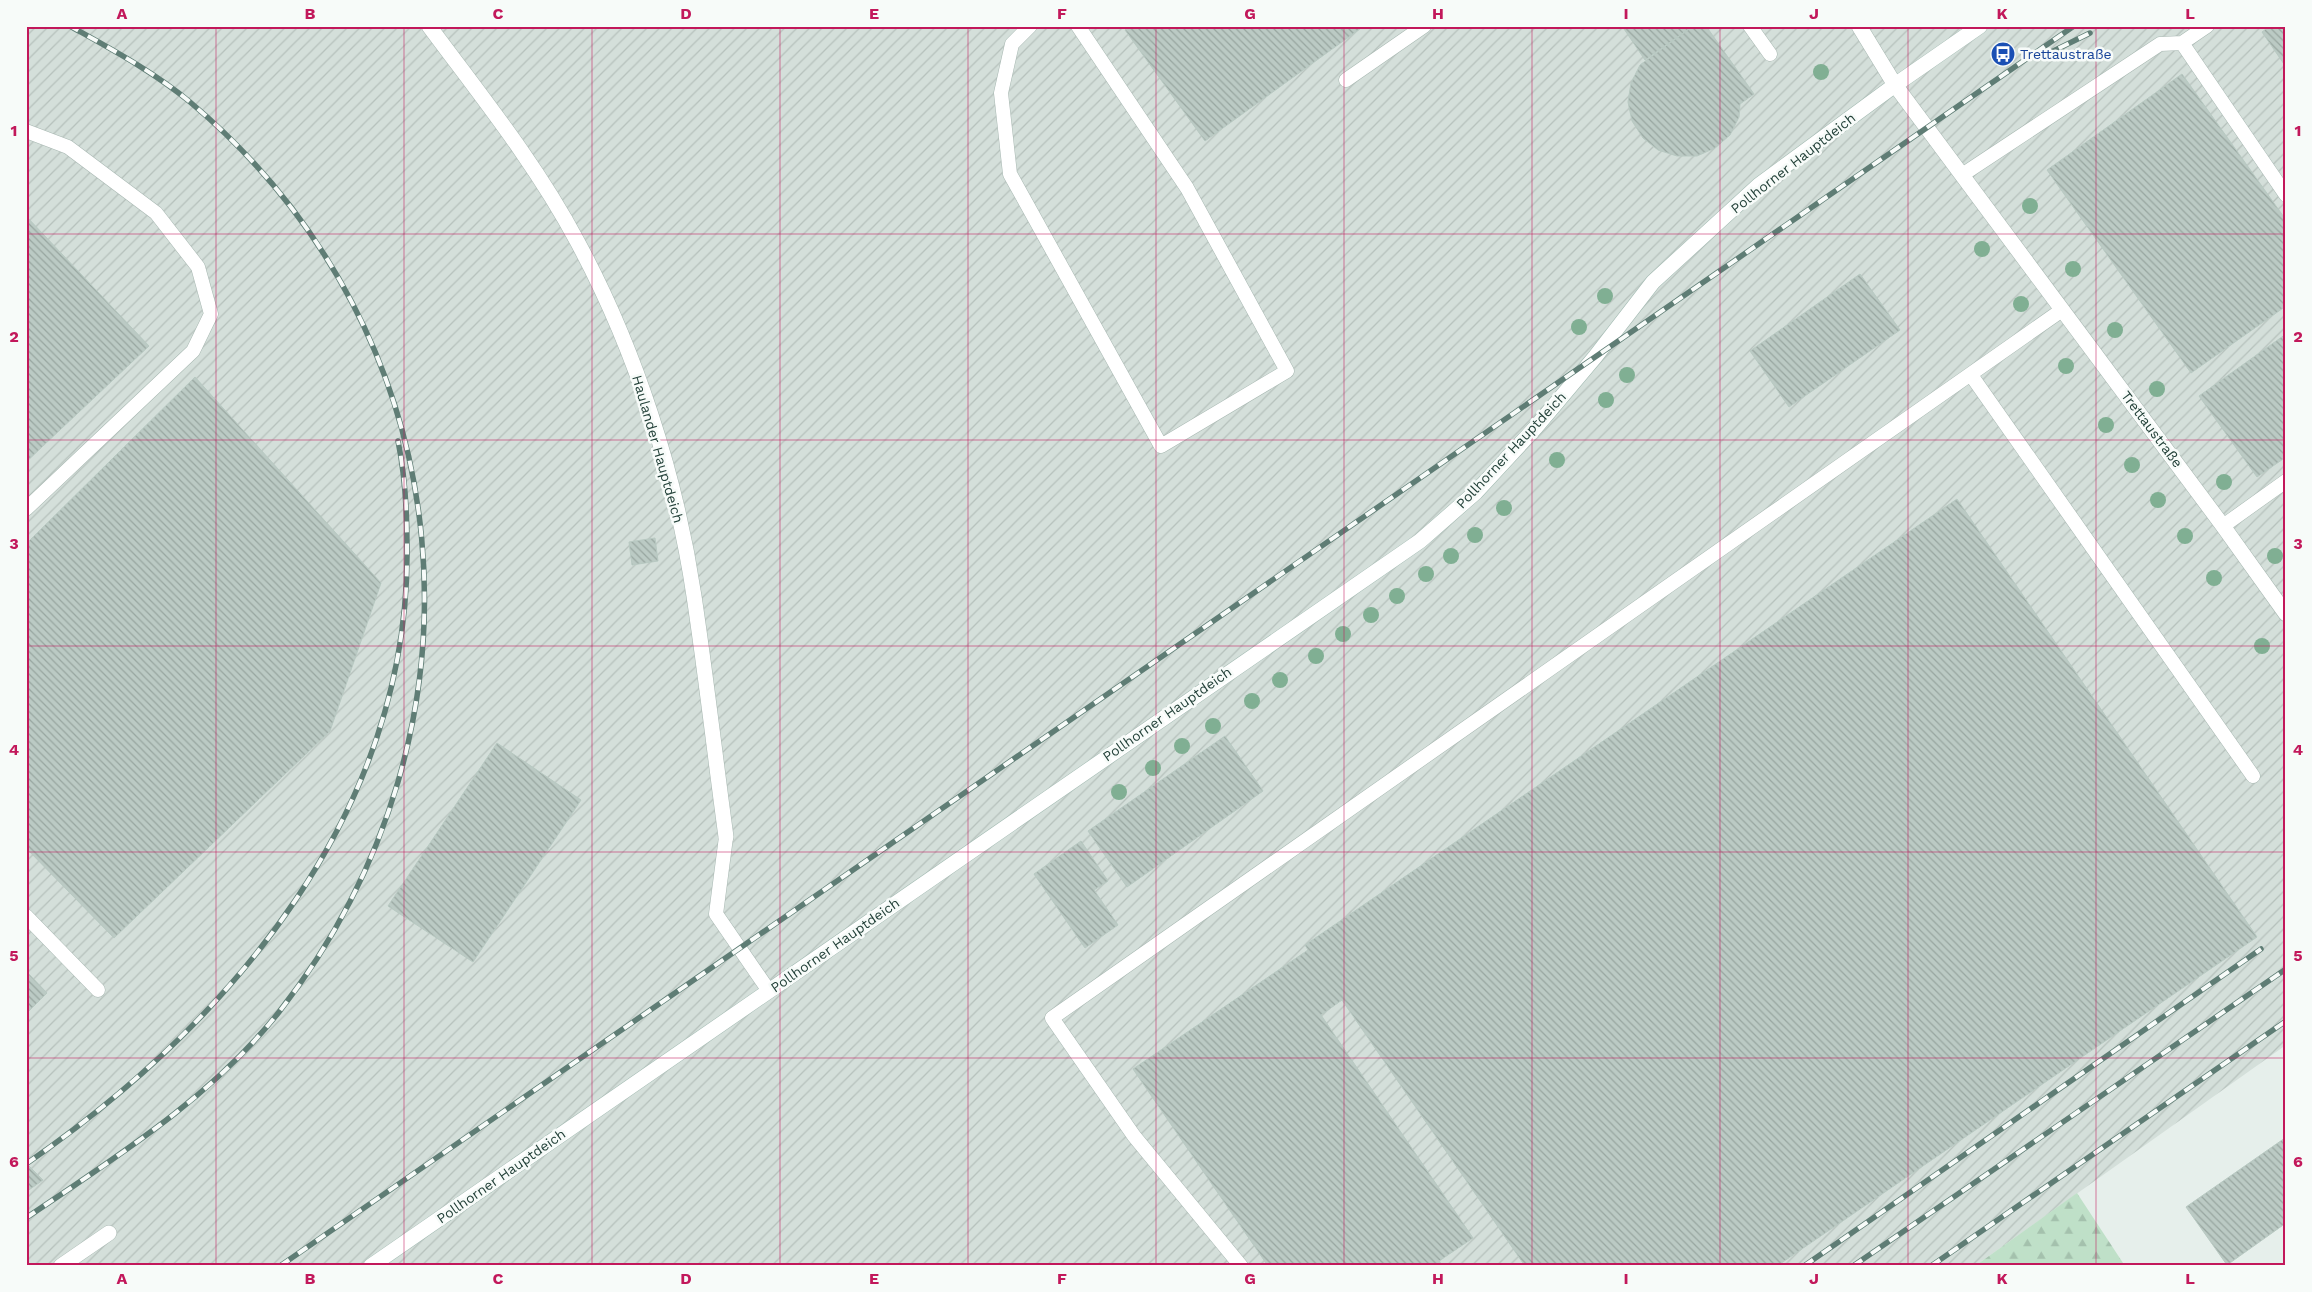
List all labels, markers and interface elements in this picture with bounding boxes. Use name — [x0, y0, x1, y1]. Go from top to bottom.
text: A — [117, 4, 128, 23]
text: B — [305, 4, 316, 23]
text: C — [493, 4, 504, 23]
text: D — [680, 4, 692, 23]
text: E — [869, 4, 879, 23]
text: F — [1057, 4, 1067, 23]
text: G — [1244, 4, 1256, 23]
text: H — [1432, 4, 1444, 23]
text: I — [1623, 4, 1629, 23]
text: J — [1809, 4, 1819, 23]
text: K — [1996, 4, 2008, 23]
text: L — [2185, 4, 2195, 23]
bus stop icon: Trettaustraße — [1990, 41, 2016, 67]
place label: Trettaustraße — [2020, 46, 2112, 62]
street label: Pollhorner Hauptdeich — [1728, 109, 1858, 217]
text: 1 — [11, 121, 17, 140]
text: 1 — [2295, 121, 2301, 140]
text: 2 — [9, 327, 19, 346]
text: 2 — [2293, 327, 2303, 346]
street label: Haulander Hauptdeich — [629, 373, 687, 525]
street label: Pollhorner Hauptdeich — [1453, 388, 1569, 512]
street label: Trettaustraße — [2118, 388, 2186, 470]
text: 3 — [9, 534, 19, 553]
text: 3 — [2293, 534, 2303, 553]
street label: Pollhorner Hauptdeich — [1100, 663, 1234, 765]
text: 4 — [9, 740, 19, 759]
text: 4 — [2293, 740, 2303, 759]
street label: Pollhorner Hauptdeich — [768, 894, 902, 996]
text: 5 — [9, 946, 19, 965]
text: 5 — [2293, 946, 2303, 965]
street label: Pollhorner Hauptdeich — [434, 1125, 568, 1227]
text: 6 — [9, 1152, 19, 1171]
text: 6 — [2293, 1152, 2303, 1171]
text: A — [117, 1269, 128, 1288]
text: B — [305, 1269, 316, 1288]
text: C — [493, 1269, 504, 1288]
text: D — [680, 1269, 692, 1288]
text: E — [869, 1269, 879, 1288]
text: F — [1057, 1269, 1067, 1288]
text: G — [1244, 1269, 1256, 1288]
text: H — [1432, 1269, 1444, 1288]
text: I — [1623, 1269, 1629, 1288]
text: J — [1809, 1269, 1819, 1288]
text: K — [1996, 1269, 2008, 1288]
text: L — [2185, 1269, 2195, 1288]

